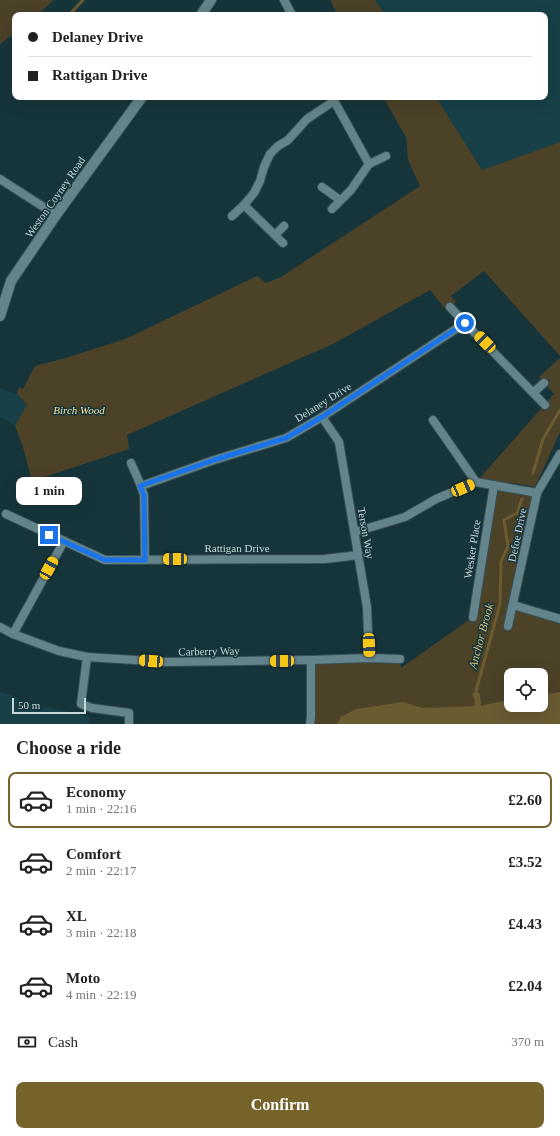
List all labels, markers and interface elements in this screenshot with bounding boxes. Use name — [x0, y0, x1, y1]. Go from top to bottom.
text: Delaney Drive — [52, 29, 143, 45]
text: Rattigan Drive — [52, 67, 147, 83]
street label: Weston Coyney Road — [23, 154, 88, 240]
route start — [456, 314, 474, 332]
car — [472, 329, 498, 355]
street label: Delaney Drive — [292, 380, 354, 424]
park label: Birch Wood — [53, 404, 105, 416]
callout: 1 min — [16, 477, 82, 505]
car — [450, 478, 476, 498]
text: 1 min — [33, 483, 65, 498]
street label: Terson Way — [356, 506, 377, 560]
street label: Defoe Drive — [505, 507, 529, 563]
street label: Wesker Place — [461, 519, 483, 579]
route end — [40, 526, 58, 544]
street label: Rattigan Drive — [204, 542, 270, 554]
car — [163, 553, 187, 565]
car — [38, 555, 60, 581]
water label: Anchor Brook — [465, 601, 497, 671]
car — [363, 633, 375, 657]
street label: Carberry Way — [178, 644, 240, 658]
car — [139, 654, 163, 668]
car — [270, 655, 294, 667]
map controls — [504, 668, 548, 712]
button: locate — [504, 668, 548, 712]
scale bar — [12, 696, 86, 715]
text: 50 m — [18, 699, 40, 711]
text: Choose a ride — [16, 738, 121, 758]
icon: car — [18, 782, 54, 818]
text: Economy — [66, 784, 126, 800]
text: £2.60 — [508, 792, 542, 808]
text: 1 min · 22:16 — [66, 801, 136, 816]
icon: car — [18, 844, 54, 880]
text: Comfort — [66, 846, 121, 862]
text: £3.52 — [508, 854, 542, 870]
text: 2 min · 22:17 — [66, 863, 136, 878]
icon: car — [18, 906, 54, 942]
text: XL — [66, 908, 87, 924]
text: £4.43 — [508, 916, 542, 932]
text: 3 min · 22:18 — [66, 925, 136, 940]
icon: car — [18, 968, 54, 1004]
text: Moto — [66, 970, 100, 986]
text: £2.04 — [508, 978, 542, 994]
text: 4 min · 22:19 — [66, 987, 136, 1002]
icon: cash — [16, 1031, 38, 1053]
text: Cash — [48, 1034, 78, 1050]
text: 370 m — [511, 1034, 544, 1049]
button: Confirm — [16, 1082, 544, 1128]

